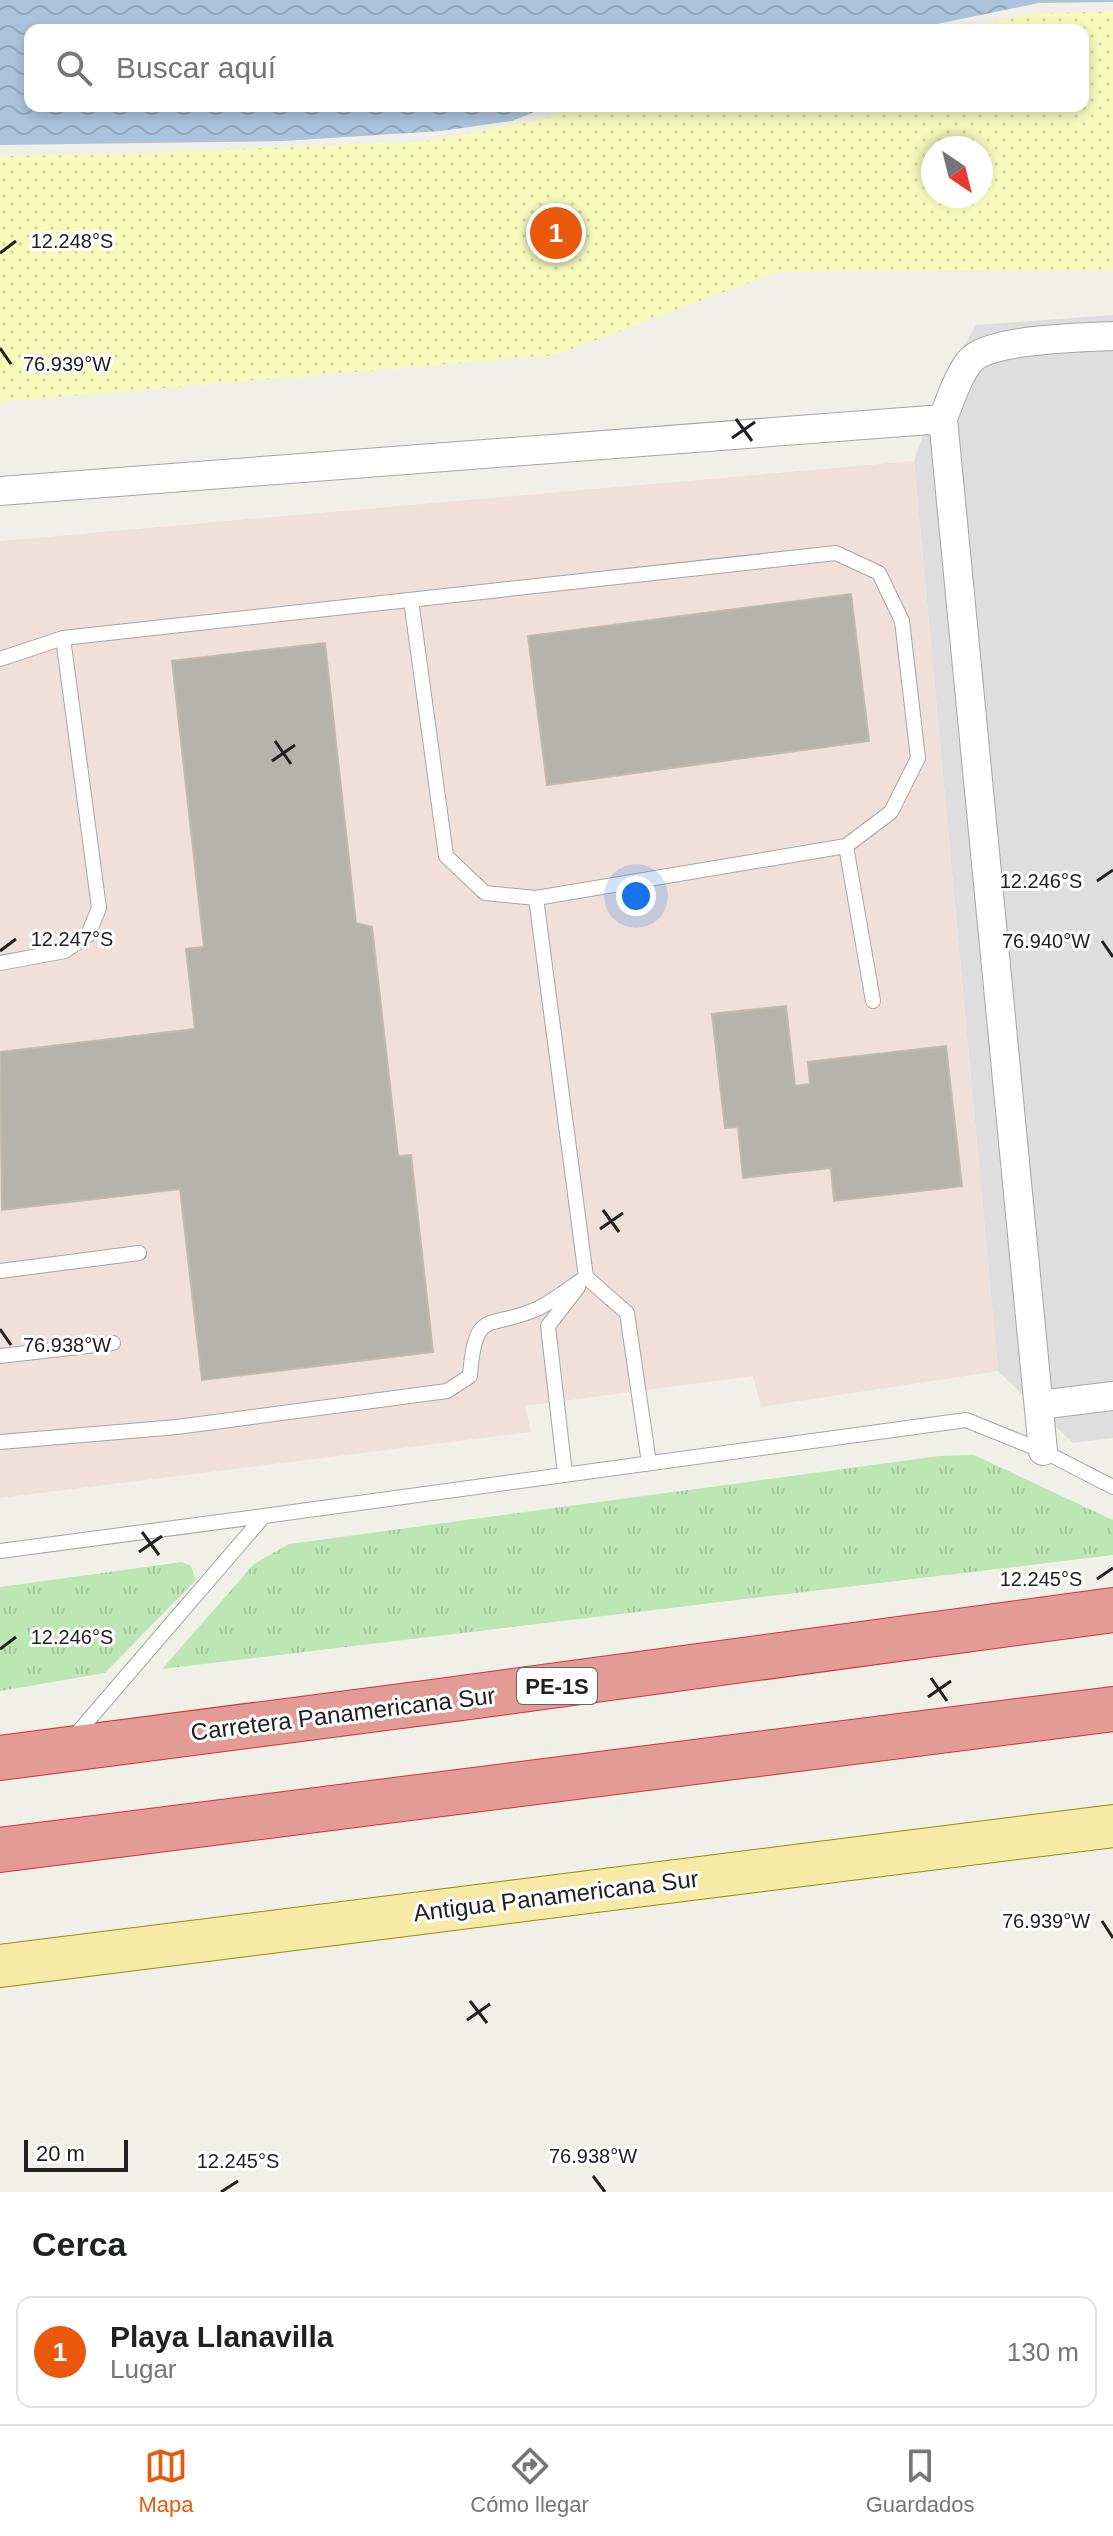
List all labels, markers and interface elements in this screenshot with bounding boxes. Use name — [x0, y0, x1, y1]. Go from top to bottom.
search box — [24, 24, 1089, 112]
icon: search — [52, 46, 96, 90]
text: Buscar aquí — [116, 51, 276, 84]
north arrow — [921, 136, 993, 208]
pin: 1 — [530, 203, 582, 263]
text: 12.248°S — [31, 230, 113, 252]
text: 76.939°W — [23, 353, 111, 375]
text: 12.246°S — [1000, 870, 1082, 892]
your location — [616, 876, 656, 916]
text: 12.247°S — [31, 928, 113, 950]
text: 76.940°W — [1002, 930, 1090, 952]
text: 76.938°W — [23, 1334, 111, 1356]
text: 12.245°S — [1000, 1568, 1082, 1590]
text: 12.246°S — [31, 1626, 113, 1648]
road number: PE-1S — [517, 1668, 597, 1704]
street label: Carretera Panamericana Sur — [189, 1681, 497, 1746]
street label: Antigua Panamericana Sur — [412, 1865, 700, 1926]
text: 76.939°W — [1002, 1910, 1090, 1932]
scale bar — [24, 2136, 128, 2172]
text: 20 m — [36, 2141, 85, 2166]
text: 76.938°W — [549, 2145, 637, 2167]
text: 12.245°S — [197, 2150, 279, 2172]
text: Cerca — [32, 2225, 127, 2263]
text: Playa Llanavilla — [110, 2320, 333, 2353]
text: 1 — [53, 2337, 67, 2367]
text: 130 m — [1007, 2337, 1079, 2367]
text: Lugar — [110, 2354, 177, 2384]
tab: Mapa — [138, 2444, 193, 2518]
tab: Cómo llegar — [470, 2444, 589, 2518]
tab: Guardados — [866, 2444, 975, 2518]

